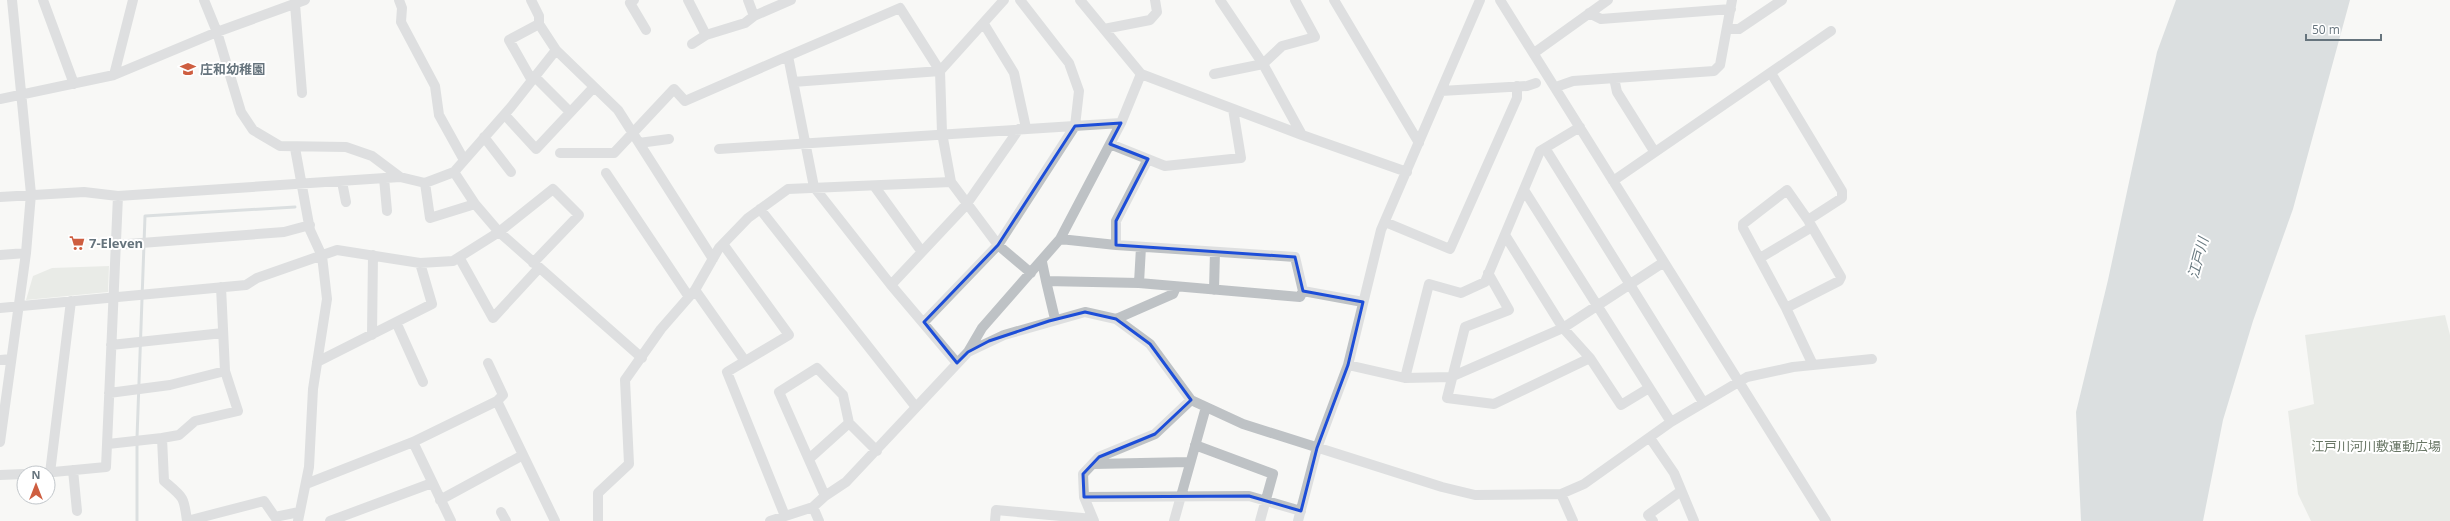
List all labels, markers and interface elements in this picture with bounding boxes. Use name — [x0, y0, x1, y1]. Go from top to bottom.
scale bar — [2306, 16, 2381, 42]
text: 50 m — [2312, 21, 2340, 38]
school or university icon: 庄和幼稚園 — [179, 60, 197, 78]
place label: 庄和幼稚園 — [200, 60, 265, 78]
water label: 江戸川 — [2183, 233, 2213, 281]
supermarket icon: 7-Eleven — [68, 234, 86, 252]
place label: 7-Eleven — [89, 234, 143, 252]
park label: 江戸川河川敷運動広場 — [2311, 437, 2441, 455]
north arrow — [16, 465, 56, 505]
text: N — [32, 467, 40, 482]

